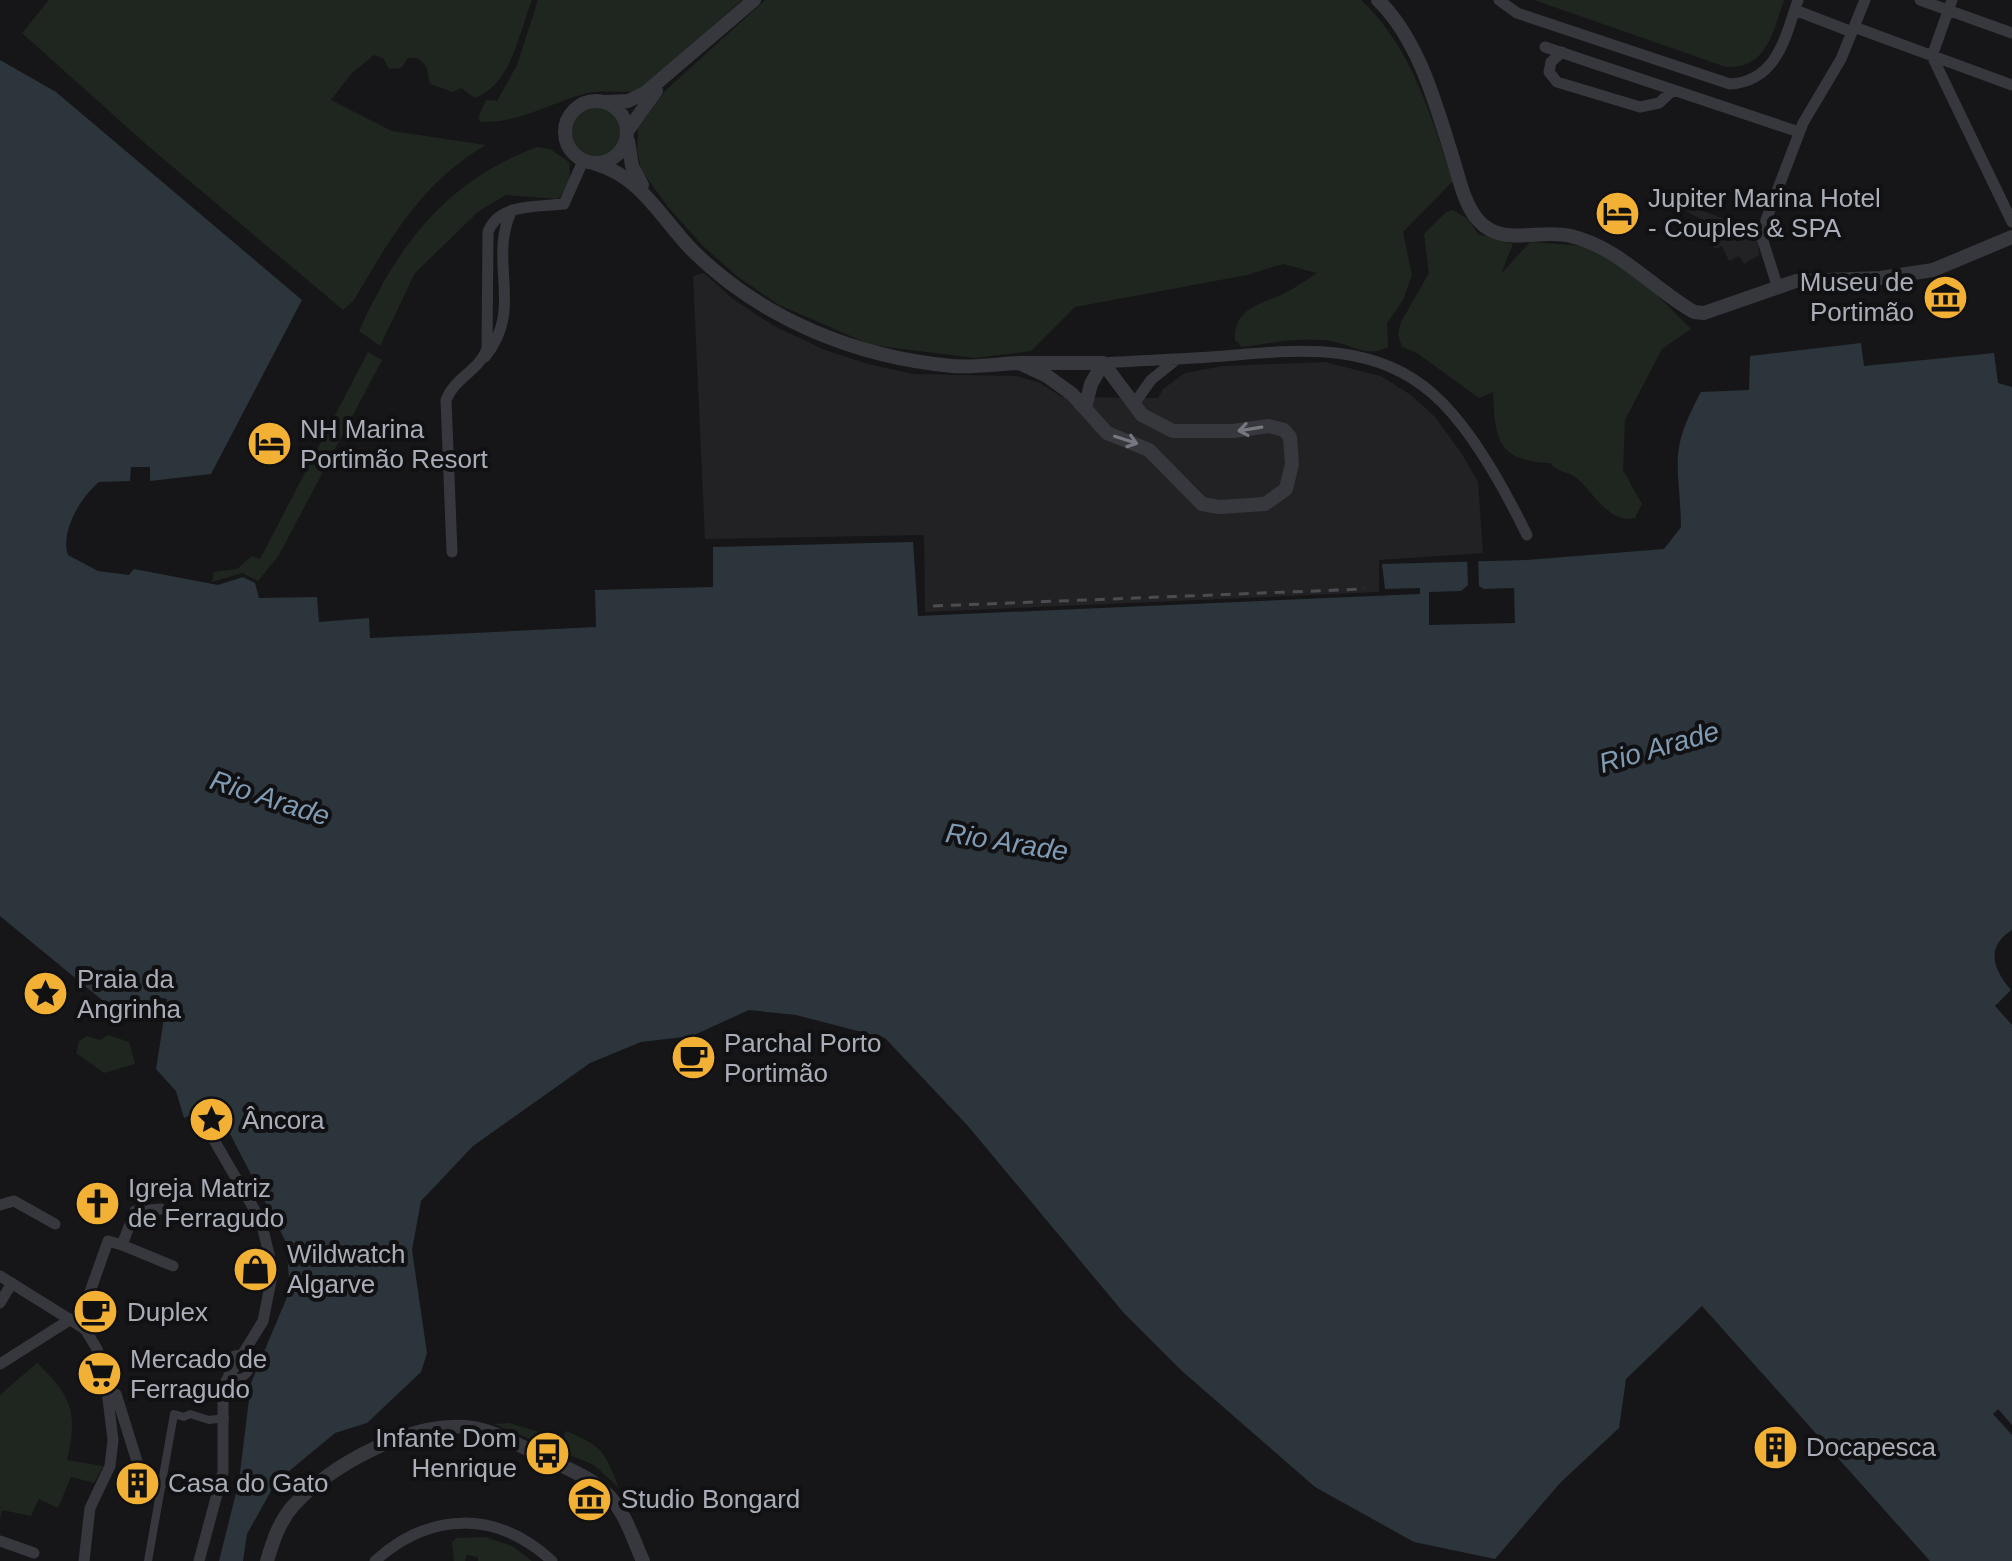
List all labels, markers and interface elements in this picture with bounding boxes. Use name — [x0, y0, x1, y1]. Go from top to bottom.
place label: Jupiter Marina Hotel - Couples & SPA — [1648, 183, 1881, 243]
hotel icon: Jupiter Marina Hotel - Couples & SPA — [1593, 189, 1641, 237]
place label: Museu de Portimão — [1800, 267, 1914, 327]
museum icon: Museu de Portimão — [1921, 273, 1969, 321]
place label: NH Marina Portimão Resort — [300, 414, 489, 474]
hotel icon: NH Marina Portimão Resort — [245, 420, 293, 468]
one-way arrow — [1238, 422, 1263, 437]
one-way arrow — [1113, 434, 1138, 448]
water label: Rio Arade — [1595, 715, 1723, 779]
water label: Rio Arade — [206, 764, 334, 832]
water label: Rio Arade — [944, 817, 1070, 867]
place label: Praia da Angrinha — [77, 964, 182, 1024]
place icon: Praia da Angrinha — [22, 970, 70, 1018]
place label: Parchal Porto Portimão — [724, 1028, 882, 1088]
cafe icon: Parchal Porto Portimão — [669, 1034, 717, 1082]
place icon: Âncora — [187, 1096, 235, 1144]
place label: Âncora — [242, 1105, 325, 1135]
place label: Igreja Matriz de Ferragudo — [128, 1173, 284, 1233]
church icon: Igreja Matriz de Ferragudo — [73, 1179, 121, 1227]
place label: Wildwatch Algarve — [287, 1239, 405, 1299]
shop icon: Wildwatch Algarve — [232, 1245, 280, 1293]
cafe icon: Duplex — [72, 1288, 120, 1336]
place label: Duplex — [127, 1297, 208, 1327]
place label: Mercado de Ferragudo — [130, 1344, 267, 1404]
supermarket icon: Mercado de Ferragudo — [75, 1350, 123, 1398]
place label: Infante Dom Henrique — [375, 1423, 517, 1483]
building icon: Docapesca — [1751, 1423, 1799, 1471]
bus stop icon: Infante Dom Henrique — [524, 1429, 572, 1477]
place label: Docapesca — [1806, 1432, 1937, 1462]
building icon: Casa do Gato — [113, 1459, 161, 1507]
place label: Casa do Gato — [168, 1468, 328, 1498]
museum icon: Studio Bongard — [566, 1475, 614, 1523]
place label: Studio Bongard — [621, 1484, 800, 1514]

